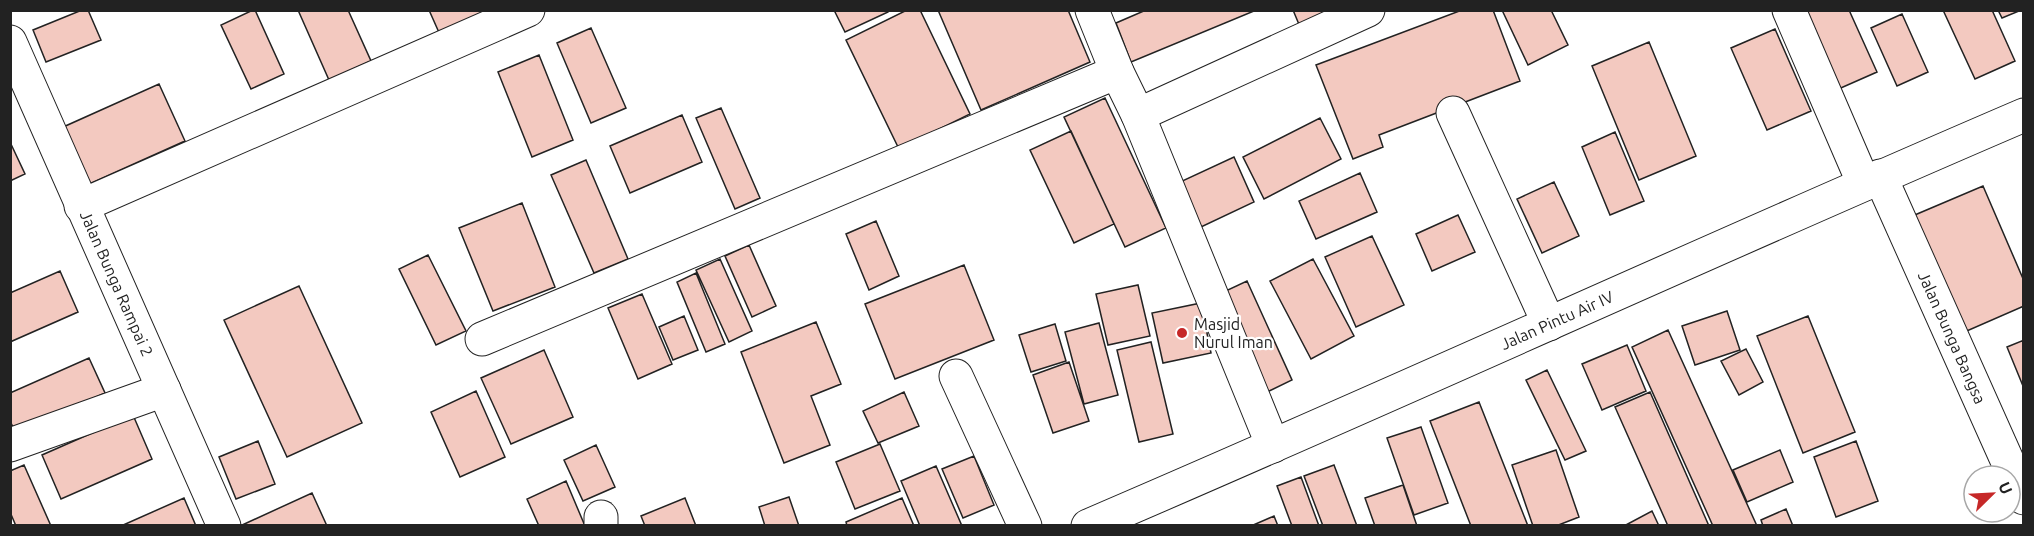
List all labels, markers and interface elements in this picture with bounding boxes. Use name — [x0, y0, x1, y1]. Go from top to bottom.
street label: Jalan Bunga Rampai 2 — [77, 208, 157, 359]
street label: Jalan Bunga Bangsa — [1915, 269, 1990, 406]
street label: Jalan Pintu Air IV — [1498, 287, 1616, 353]
place label: Masjid Nurul Iman — [1194, 315, 1273, 351]
marker: Masjid Nurul Iman — [1175, 326, 1189, 340]
north arrow — [1962, 464, 2022, 524]
text: U — [1995, 479, 2016, 497]

